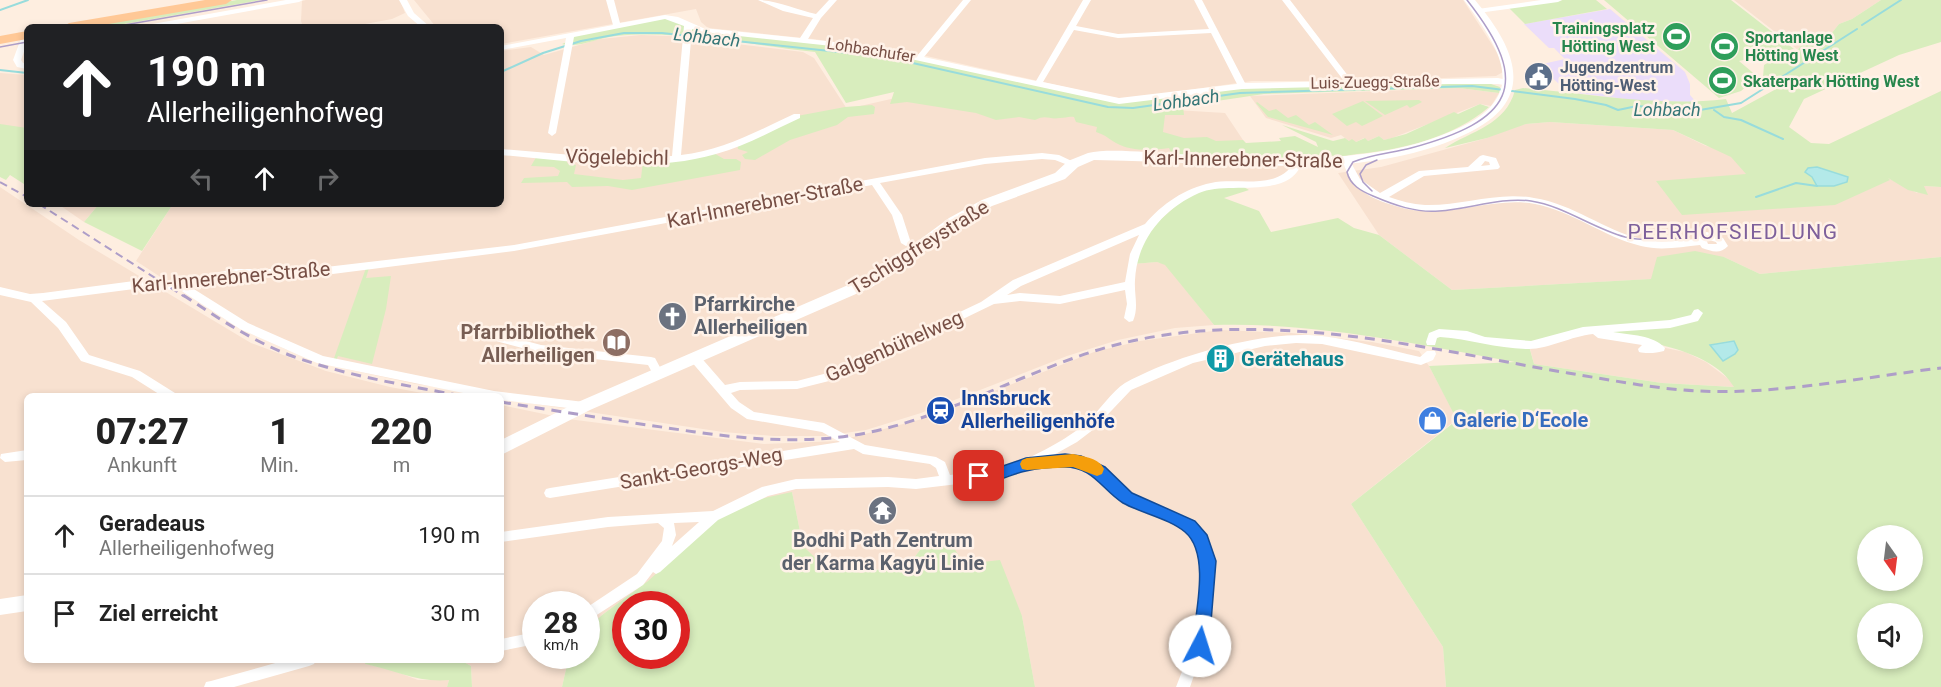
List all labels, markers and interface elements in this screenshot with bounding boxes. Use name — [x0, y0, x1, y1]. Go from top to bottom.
place label: Trainingsplatz Hötting West — [1552, 19, 1656, 56]
sports icon: Trainingsplatz Hötting West — [1660, 21, 1692, 53]
water label: Lohbach — [673, 23, 741, 51]
place label: Sportanlage Hötting West — [1745, 28, 1839, 65]
sports icon: Sportanlage Hötting West — [1708, 30, 1740, 62]
street label: Lohbachufer — [825, 34, 917, 66]
text: 190 m — [147, 47, 266, 96]
icon: ahead — [48, 48, 126, 126]
place label: Jugendzentrum Hötting-West — [1560, 58, 1673, 95]
public building icon: Jugendzentrum Hötting-West — [1523, 60, 1555, 92]
sports icon: Skaterpark Hötting West — [1706, 65, 1738, 97]
street label: Luis-Zuegg-Straße — [1310, 71, 1440, 93]
place label: Skaterpark Hötting West — [1743, 72, 1920, 91]
water label: Lohbach — [1151, 85, 1221, 115]
text: Allerheiligenhofweg — [147, 97, 384, 129]
water label: Lohbach — [1633, 99, 1701, 120]
street label: Vögelebichl — [565, 144, 669, 170]
street label: Karl-Innerebner-Straße — [1143, 145, 1343, 173]
icon: left — [185, 162, 218, 195]
icon: ahead — [248, 162, 281, 195]
icon: right — [311, 162, 344, 195]
street label: Karl-Innerebner-Straße — [665, 171, 865, 233]
street label: Tschiggfreystraße — [845, 194, 993, 300]
district label: PEERHOFSIEDLUNG — [1627, 220, 1839, 244]
street label: Karl-Innerebner-Straße — [131, 256, 331, 298]
place label: Pfarrkirche Allerheiligen — [694, 292, 807, 339]
church icon: Pfarrkirche Allerheiligen — [657, 300, 689, 332]
street label: Galgenbühelweg — [822, 305, 966, 387]
place label: Pfarrbibliothek Allerheiligen — [460, 320, 595, 367]
library icon: Pfarrbibliothek Allerheiligen — [600, 327, 632, 359]
building icon: Gerätehaus — [1204, 343, 1236, 375]
place label: Gerätehaus — [1241, 347, 1344, 371]
place label: Innsbruck Allerheiligenhöfe — [961, 386, 1115, 433]
station icon: Innsbruck Allerheiligenhöfe — [924, 394, 956, 426]
shop icon: Galerie D‘Ecole — [1416, 404, 1448, 436]
place label: Galerie D‘Ecole — [1453, 408, 1589, 432]
text: 07:27 — [95, 411, 189, 453]
text: 1 — [269, 411, 290, 453]
text: 220 — [370, 411, 433, 453]
street label: Sankt-Georgs-Weg — [618, 442, 784, 494]
pin — [953, 450, 1004, 501]
text: Ankunft — [107, 453, 177, 477]
text: Min. — [260, 453, 299, 477]
text: m — [393, 453, 410, 477]
icon: arrive — [962, 459, 995, 492]
temple icon: Bodhi Path Zentrum der Karma Kagyü Linie — [867, 494, 899, 526]
text: Geradeaus — [99, 511, 205, 536]
icon: ahead — [48, 519, 81, 552]
text: 190 m — [418, 523, 480, 548]
north arrow — [1857, 525, 1923, 591]
map controls — [1857, 525, 1923, 669]
place label: Bodhi Path Zentrum der Karma Kagyü Linie — [782, 528, 984, 575]
text: Allerheiligenhofweg — [99, 536, 275, 560]
speed limit sign: 30 — [612, 591, 690, 669]
icon: arrive — [48, 597, 81, 630]
text: Ziel erreicht — [99, 601, 218, 626]
text: 30 m — [431, 601, 480, 626]
button: sound — [1857, 603, 1923, 669]
text: 28 — [544, 605, 578, 640]
position arrow — [1168, 614, 1232, 678]
text: km/h — [543, 636, 579, 654]

